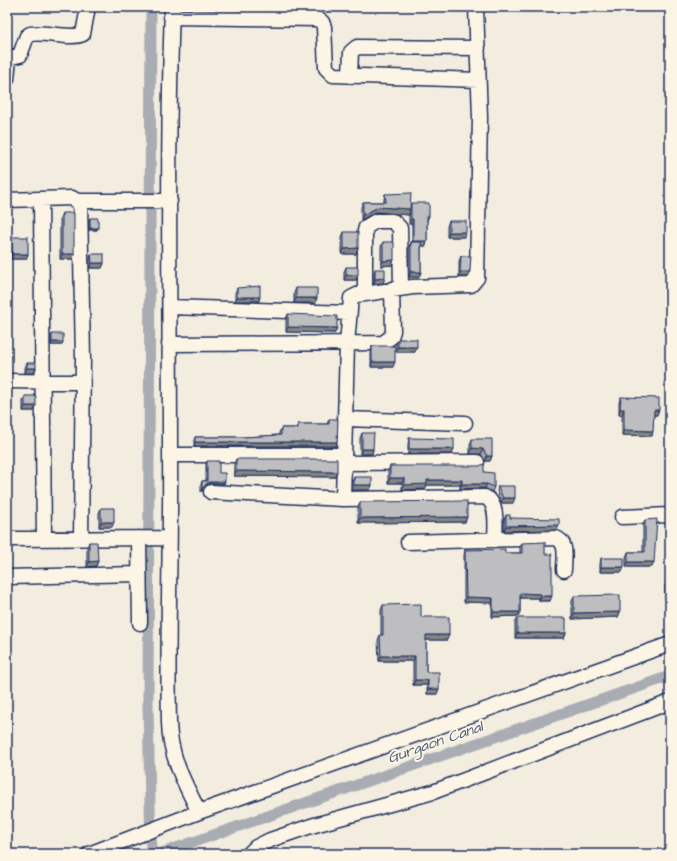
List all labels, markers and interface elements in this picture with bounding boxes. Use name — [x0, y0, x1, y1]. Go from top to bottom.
water label: Gurgaon Canal — [385, 716, 487, 770]

